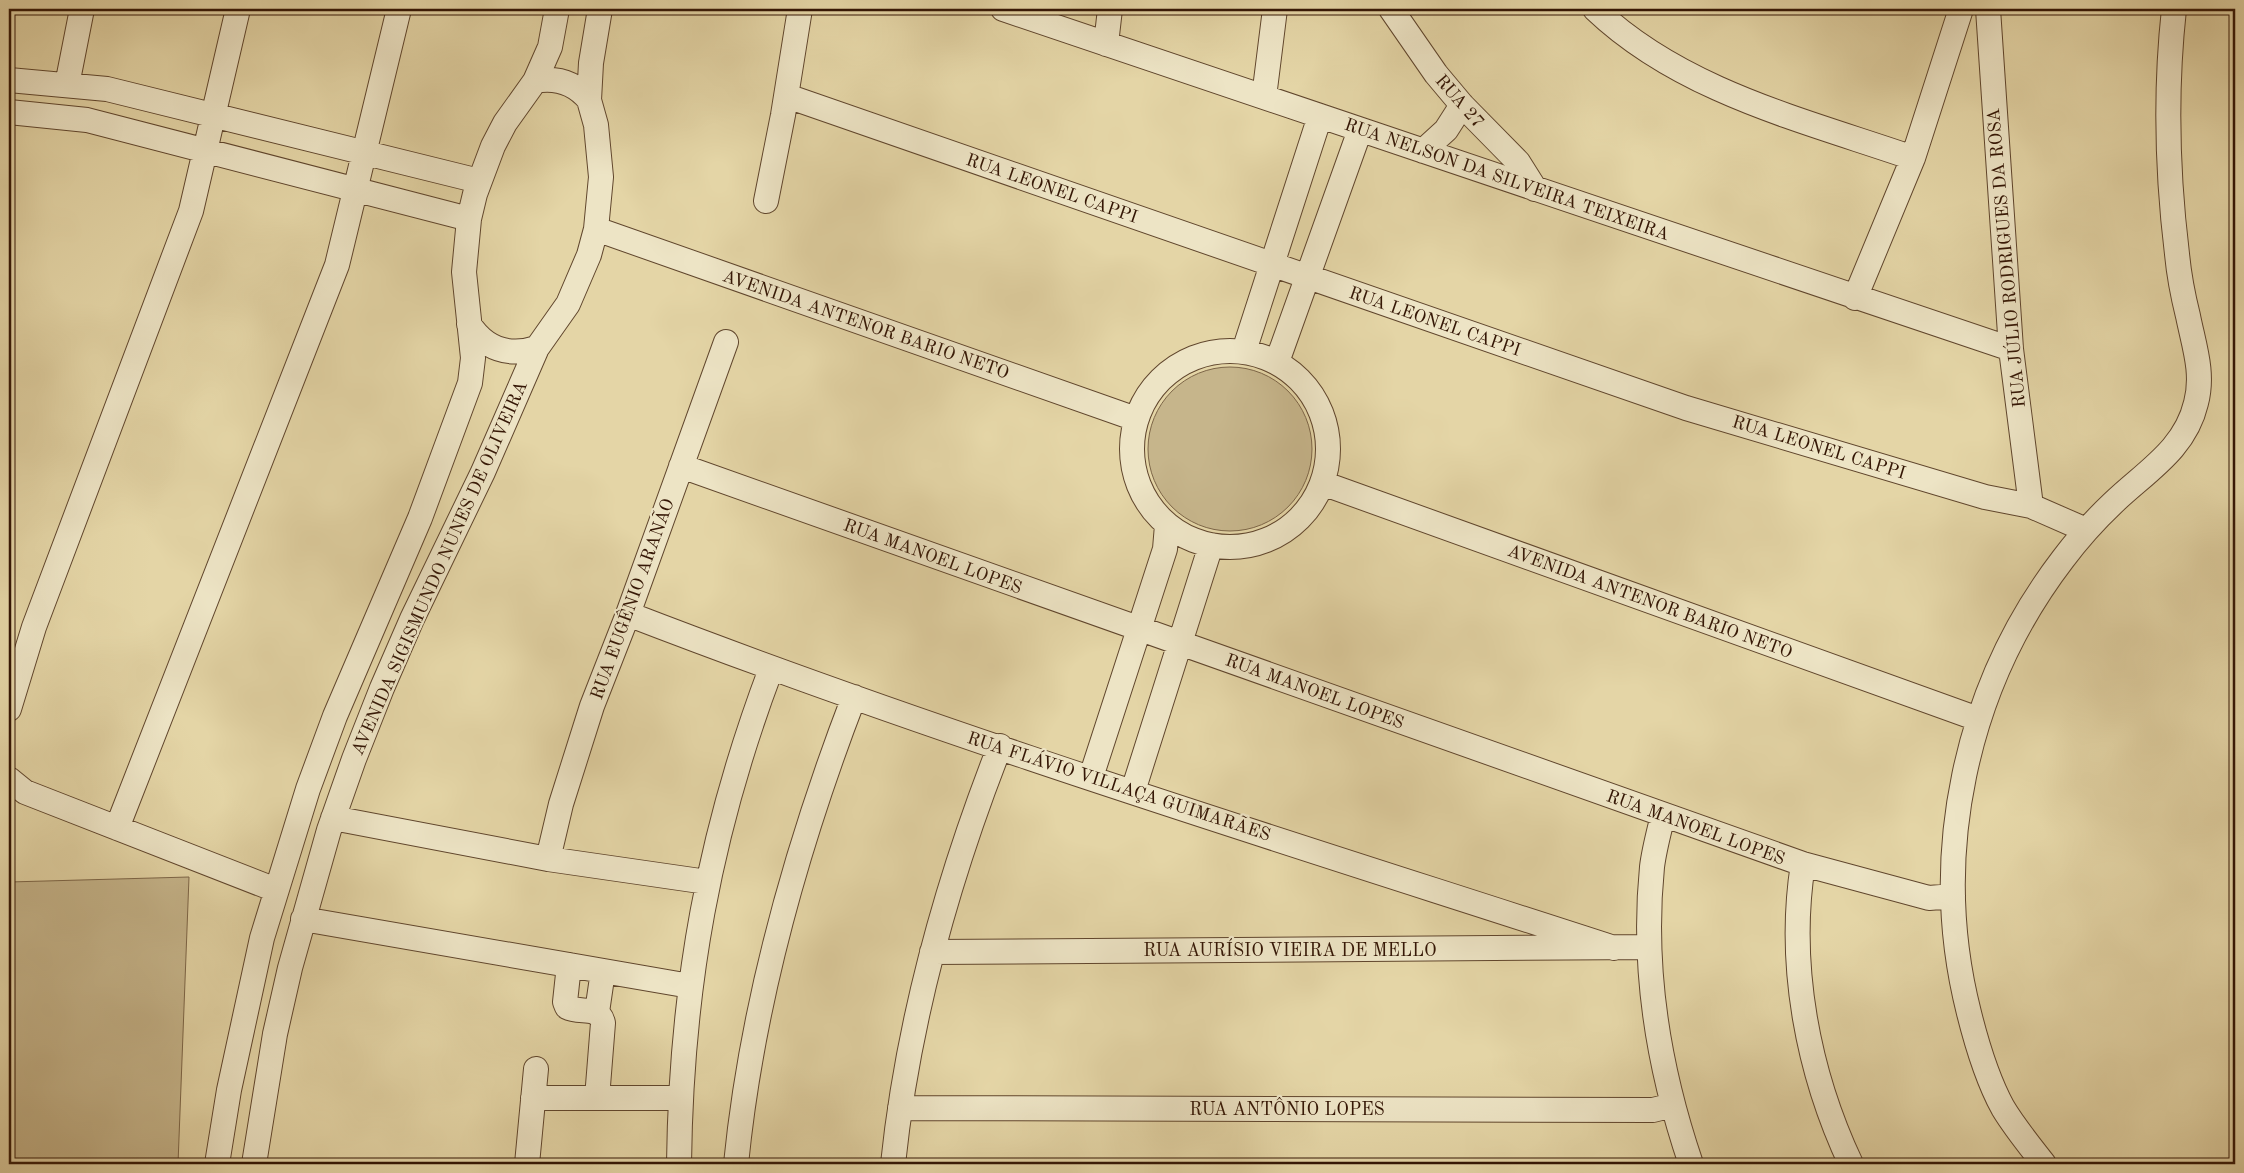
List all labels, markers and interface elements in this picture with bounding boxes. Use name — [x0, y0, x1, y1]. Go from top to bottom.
street label: RUA 27 — [1431, 72, 1487, 132]
street label: RUA JÚLIO RODRIGUES DA ROSA — [1980, 107, 2029, 409]
street label: RUA NELSON DA SILVEIRA TEIXEIRA — [1342, 116, 1672, 244]
street label: RUA LEONEL CAPPI — [964, 151, 1140, 227]
street label: AVENIDA ANTENOR BARIO NETO — [720, 267, 1011, 383]
street label: RUA LEONEL CAPPI — [1347, 284, 1523, 360]
street label: AVENIDA SIGISMUNDO NUNES DE OLIVEIRA — [349, 378, 531, 758]
street label: RUA LEONEL CAPPI — [1730, 413, 1908, 483]
street label: RUA EUGÊNIO ARANÃO — [584, 495, 678, 702]
street label: RUA MANOEL LOPES — [841, 516, 1024, 598]
street label: AVENIDA ANTENOR BARIO NETO — [1505, 542, 1795, 662]
street label: RUA MANOEL LOPES — [1223, 651, 1406, 733]
street label: RUA FLÁVIO VILLAÇA GUIMARÃES — [965, 725, 1274, 845]
street label: RUA MANOEL LOPES — [1604, 787, 1787, 869]
street label: RUA AURÍSIO VIEIRA DE MELLO — [1143, 938, 1437, 960]
street label: RUA ANTÔNIO LOPES — [1189, 1097, 1385, 1119]

